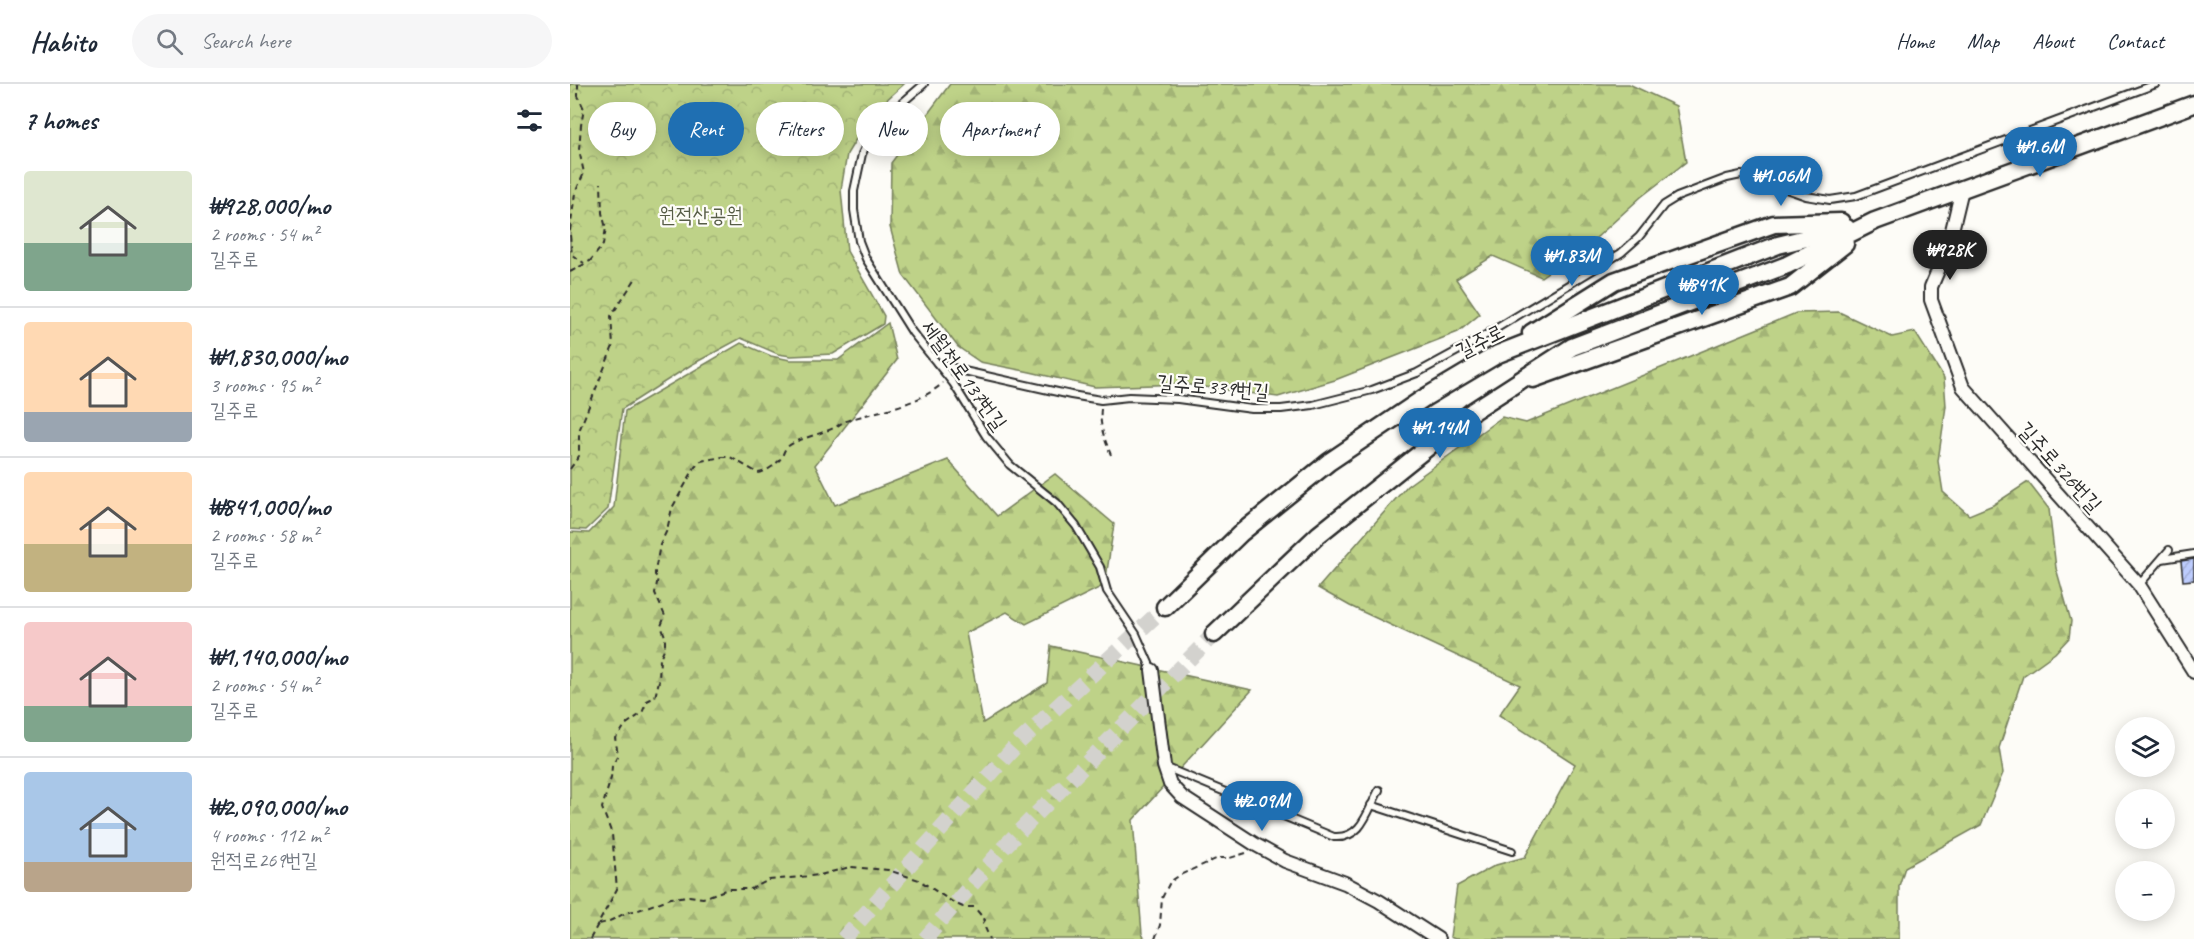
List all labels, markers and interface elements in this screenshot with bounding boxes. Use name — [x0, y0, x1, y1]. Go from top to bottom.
search box — [132, 14, 552, 68]
text: Habito — [30, 24, 96, 59]
icon: search — [153, 25, 186, 58]
text: Search here — [201, 27, 291, 55]
text: Home — [1896, 28, 1934, 54]
text: Map — [1967, 28, 1999, 54]
text: About — [2032, 28, 2074, 54]
text: Contact — [2107, 28, 2164, 54]
chip: Buy — [588, 102, 656, 156]
chip: Rent — [668, 102, 744, 156]
chip: Filters — [756, 102, 844, 156]
chip: New — [856, 102, 928, 156]
chip: Apartment — [940, 102, 1060, 156]
text: 7 homes — [24, 104, 97, 137]
icon: filters — [513, 104, 546, 137]
pin: ₩1.6M — [1998, 127, 2082, 178]
text: ₩1.6M — [2017, 134, 2063, 159]
pin: ₩1.06M — [1732, 156, 1830, 207]
text: ₩1.06M — [1754, 163, 1808, 188]
text: ₩928,000/mo — [210, 189, 330, 222]
icon: home — [72, 195, 144, 267]
park label: 원적산공원 — [659, 202, 743, 228]
text: 2 rooms · 54 m² — [210, 222, 318, 247]
pin: ₩928K — [1908, 230, 1992, 281]
pin: ₩1.83M — [1523, 236, 1621, 287]
text: ₩928K — [1927, 237, 1973, 262]
text: ₩1.83M — [1545, 243, 1599, 268]
text: 길주로 — [210, 247, 258, 272]
pin: ₩841K — [1660, 265, 1744, 316]
text: ₩841K — [1679, 272, 1725, 297]
street label: 세월천로137번길 — [915, 315, 1013, 435]
street label: 길주로 — [1452, 318, 1508, 364]
text: ₩1,830,000/mo — [210, 340, 347, 373]
icon: home — [72, 346, 144, 418]
street label: 길주로339번길 — [1156, 369, 1270, 405]
text: 3 rooms · 95 m² — [210, 373, 318, 398]
text: 길주로 — [210, 398, 258, 423]
pin: ₩1.14M — [1391, 408, 1489, 459]
text: ₩1.14M — [1413, 415, 1467, 440]
street label: 길주로326번길 — [2013, 416, 2107, 518]
text: ₩841,000/mo — [210, 490, 330, 523]
icon: home — [72, 496, 144, 568]
text: 2 rooms · 58 m² — [210, 523, 318, 548]
text: 길주로 — [210, 548, 258, 573]
text: ₩1,140,000/mo — [210, 640, 347, 673]
icon: home — [72, 646, 144, 718]
text: 2 rooms · 54 m² — [210, 673, 318, 698]
text: 길주로 — [210, 698, 258, 723]
map controls — [2115, 717, 2175, 921]
button: layers — [2115, 717, 2175, 777]
pin: ₩2.09M — [1213, 781, 1311, 832]
text: ₩2.09M — [1235, 788, 1289, 813]
button: + — [2115, 789, 2175, 849]
text: ₩2,090,000/mo — [210, 790, 347, 823]
icon: home — [72, 796, 144, 868]
text: 4 rooms · 112 m² — [210, 823, 327, 848]
text: 원적로269번길 — [210, 848, 317, 873]
button: − — [2115, 861, 2175, 921]

